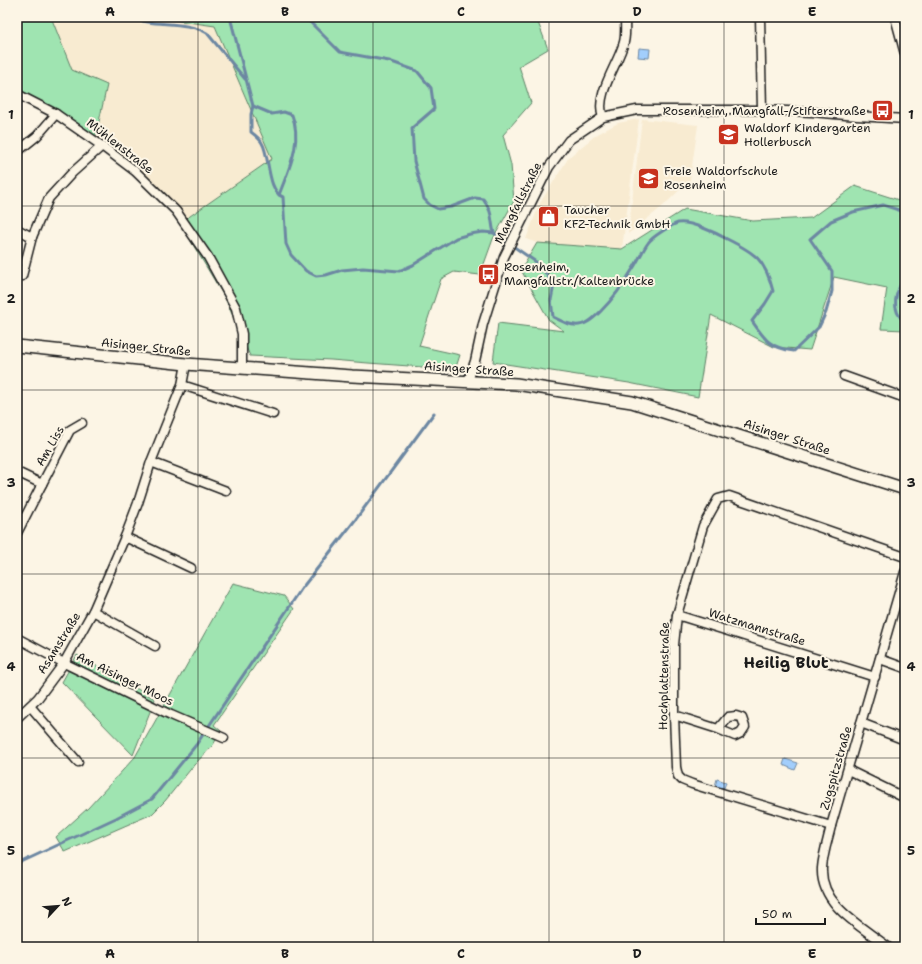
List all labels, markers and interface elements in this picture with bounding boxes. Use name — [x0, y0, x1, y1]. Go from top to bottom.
text: A — [105, 3, 115, 20]
text: B — [281, 3, 289, 20]
text: C — [457, 3, 465, 20]
text: D — [632, 3, 642, 20]
text: E — [808, 3, 817, 20]
bus stop icon: Rosenheim, Mangfall-/Stifterstraße — [869, 98, 895, 124]
place label: Rosenheim, Mangfall-/Stifterstraße — [663, 103, 866, 119]
text: 1 — [8, 106, 14, 123]
text: 1 — [908, 106, 914, 123]
street label: Mühlenstraße — [83, 115, 157, 177]
place label: Waldorf Kindergarten Hollerbusch — [744, 120, 871, 150]
school or university icon: Waldorf Kindergarten Hollerbusch — [716, 122, 742, 148]
street label: Mangfallstraße — [491, 159, 546, 247]
place label: Freie Waldorfschule Rosenheim — [664, 163, 778, 193]
school or university icon: Freie Waldorfschule Rosenheim — [636, 165, 662, 191]
place label: Taucher KFZ-Technik GmbH — [564, 202, 671, 232]
shop icon: Taucher KFZ-Technik GmbH — [536, 204, 562, 230]
place label: Rosenheim, Mangfallstr./Kaltenbrücke — [504, 259, 654, 289]
bus stop icon: Rosenheim, Mangfallstr./Kaltenbrücke — [476, 261, 502, 287]
text: 2 — [6, 290, 16, 307]
text: 2 — [906, 290, 916, 307]
street label: Aisinger Straße — [100, 334, 192, 360]
street label: Aisinger Straße — [423, 358, 515, 380]
street label: Aisinger Straße — [742, 415, 833, 459]
street label: Am Liss — [32, 423, 68, 469]
text: 3 — [6, 474, 16, 491]
text: 3 — [906, 474, 916, 491]
street label: Watzmannstraße — [707, 605, 808, 649]
street label: Asamstraße — [34, 609, 84, 677]
street label: Hochplattenstraße — [655, 621, 673, 730]
street label: Am Aisinger Moos — [74, 648, 176, 710]
district label: Heilig Blut — [743, 652, 829, 673]
text: 4 — [6, 658, 16, 675]
text: 4 — [906, 658, 916, 675]
street label: Zugspitzstraße — [816, 724, 856, 812]
text: 5 — [7, 842, 15, 859]
text: 5 — [907, 842, 915, 859]
north arrow — [38, 886, 78, 926]
text: N — [58, 895, 75, 909]
scale bar — [756, 900, 825, 926]
text: 50 m — [762, 906, 792, 922]
text: A — [105, 945, 115, 962]
text: B — [281, 945, 289, 962]
text: C — [457, 945, 465, 962]
text: D — [632, 945, 642, 962]
text: E — [808, 945, 817, 962]

